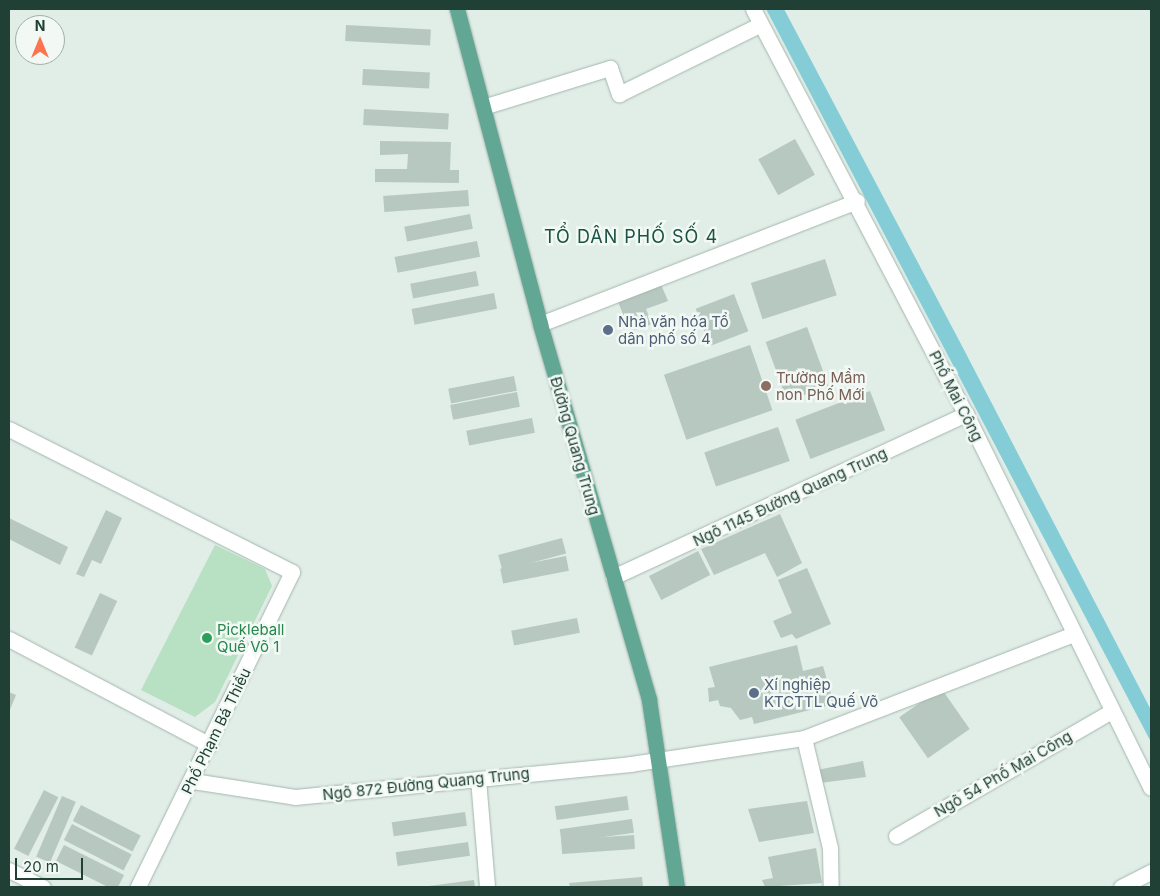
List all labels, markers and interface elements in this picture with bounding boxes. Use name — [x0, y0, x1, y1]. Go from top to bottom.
north arrow — [15, 15, 65, 65]
text: N — [35, 17, 45, 34]
district label: TỔ DÂN PHỐ SỐ 4 — [542, 226, 720, 248]
place label: Nhà văn hóa Tổ dân phố số 4 — [618, 312, 729, 347]
marker: Nhà văn hóa Tổ dân phố số 4 — [602, 324, 614, 336]
street label: Phố Mai Công — [925, 348, 987, 444]
place label: Trường Mầm non Phố Mới — [776, 368, 866, 403]
street label: Đường Quang Trung — [547, 375, 603, 517]
marker: Trường Mầm non Phố Mới — [760, 380, 772, 392]
street label: Ngõ 1145 Đường Quang Trung — [690, 444, 890, 550]
place label: Pickleball Quế Võ 1 — [217, 620, 284, 655]
marker: Pickleball Quế Võ 1 — [201, 632, 213, 644]
street label: Phố Phạm Bá Thiều — [178, 665, 254, 797]
place label: Xí nghiệp KTCTTL Quế Võ — [764, 675, 878, 710]
marker: Xí nghiệp KTCTTL Quế Võ — [748, 687, 760, 699]
street label: Ngõ 54 Phố Mai Công — [931, 727, 1075, 821]
street label: Ngõ 872 Đường Quang Trung — [322, 764, 530, 804]
scale bar — [18, 848, 85, 880]
text: 20 m — [23, 857, 59, 876]

